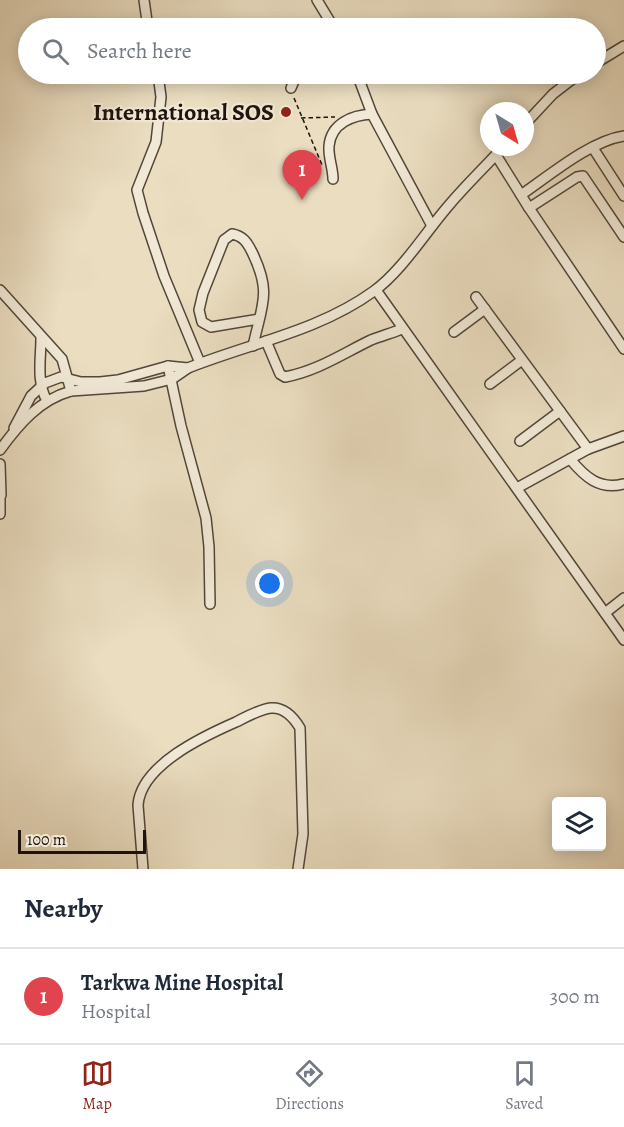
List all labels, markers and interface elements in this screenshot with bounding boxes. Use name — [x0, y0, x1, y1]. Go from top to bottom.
search box — [18, 18, 606, 84]
icon: search — [39, 35, 72, 68]
text: Search here — [87, 36, 192, 66]
place label: International SOS — [93, 96, 274, 128]
north arrow — [480, 102, 534, 156]
marker: International SOS — [279, 105, 293, 119]
pin: 1 — [282, 150, 322, 200]
your location — [255, 569, 284, 598]
map controls — [552, 797, 606, 851]
button: layers — [552, 797, 606, 851]
scale bar — [18, 827, 146, 854]
text: 100 m — [27, 829, 66, 851]
text: Nearby — [24, 891, 103, 926]
text: Tarkwa Mine Hospital — [81, 968, 283, 998]
text: 1 — [40, 983, 47, 1010]
text: 300 m — [550, 983, 600, 1010]
text: Hospital — [81, 998, 151, 1025]
tab: Map — [81, 1057, 114, 1115]
tab: Directions — [275, 1057, 344, 1115]
tab: Saved — [505, 1057, 543, 1115]

